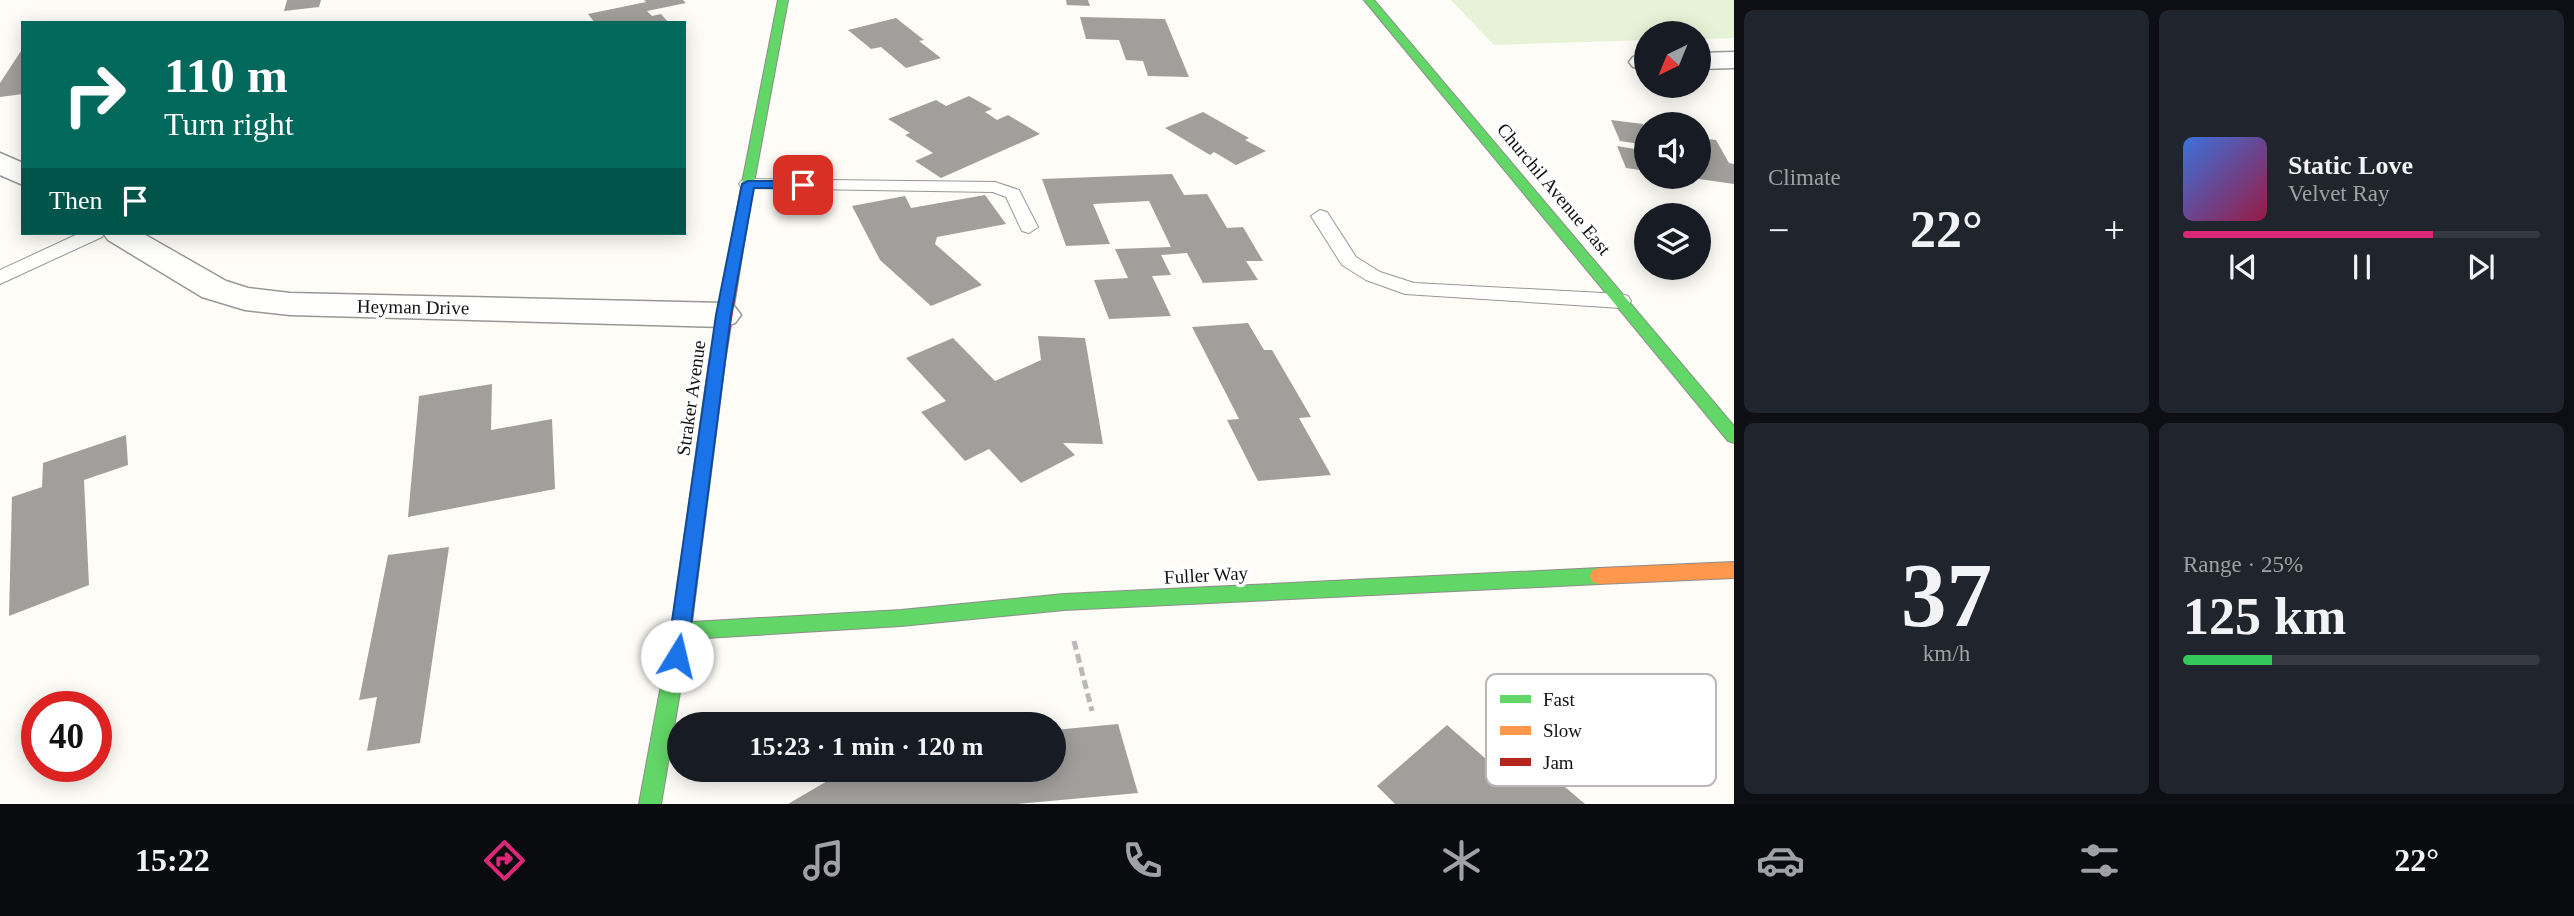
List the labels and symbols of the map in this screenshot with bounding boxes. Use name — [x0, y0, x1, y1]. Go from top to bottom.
north arrow — [1634, 21, 1712, 98]
street label: Churchil Avenue East — [1493, 119, 1616, 260]
pin — [773, 155, 833, 215]
street label: Heyman Drive — [357, 296, 469, 318]
street label: Straker Avenue — [673, 339, 709, 457]
street label: Fuller Way — [1163, 562, 1249, 588]
position arrow — [640, 619, 714, 693]
legend — [1486, 674, 1716, 786]
text: Fast — [1543, 689, 1575, 710]
speed limit sign: 40 — [21, 691, 112, 782]
text: Slow — [1543, 720, 1582, 741]
text: Jam — [1543, 752, 1574, 773]

